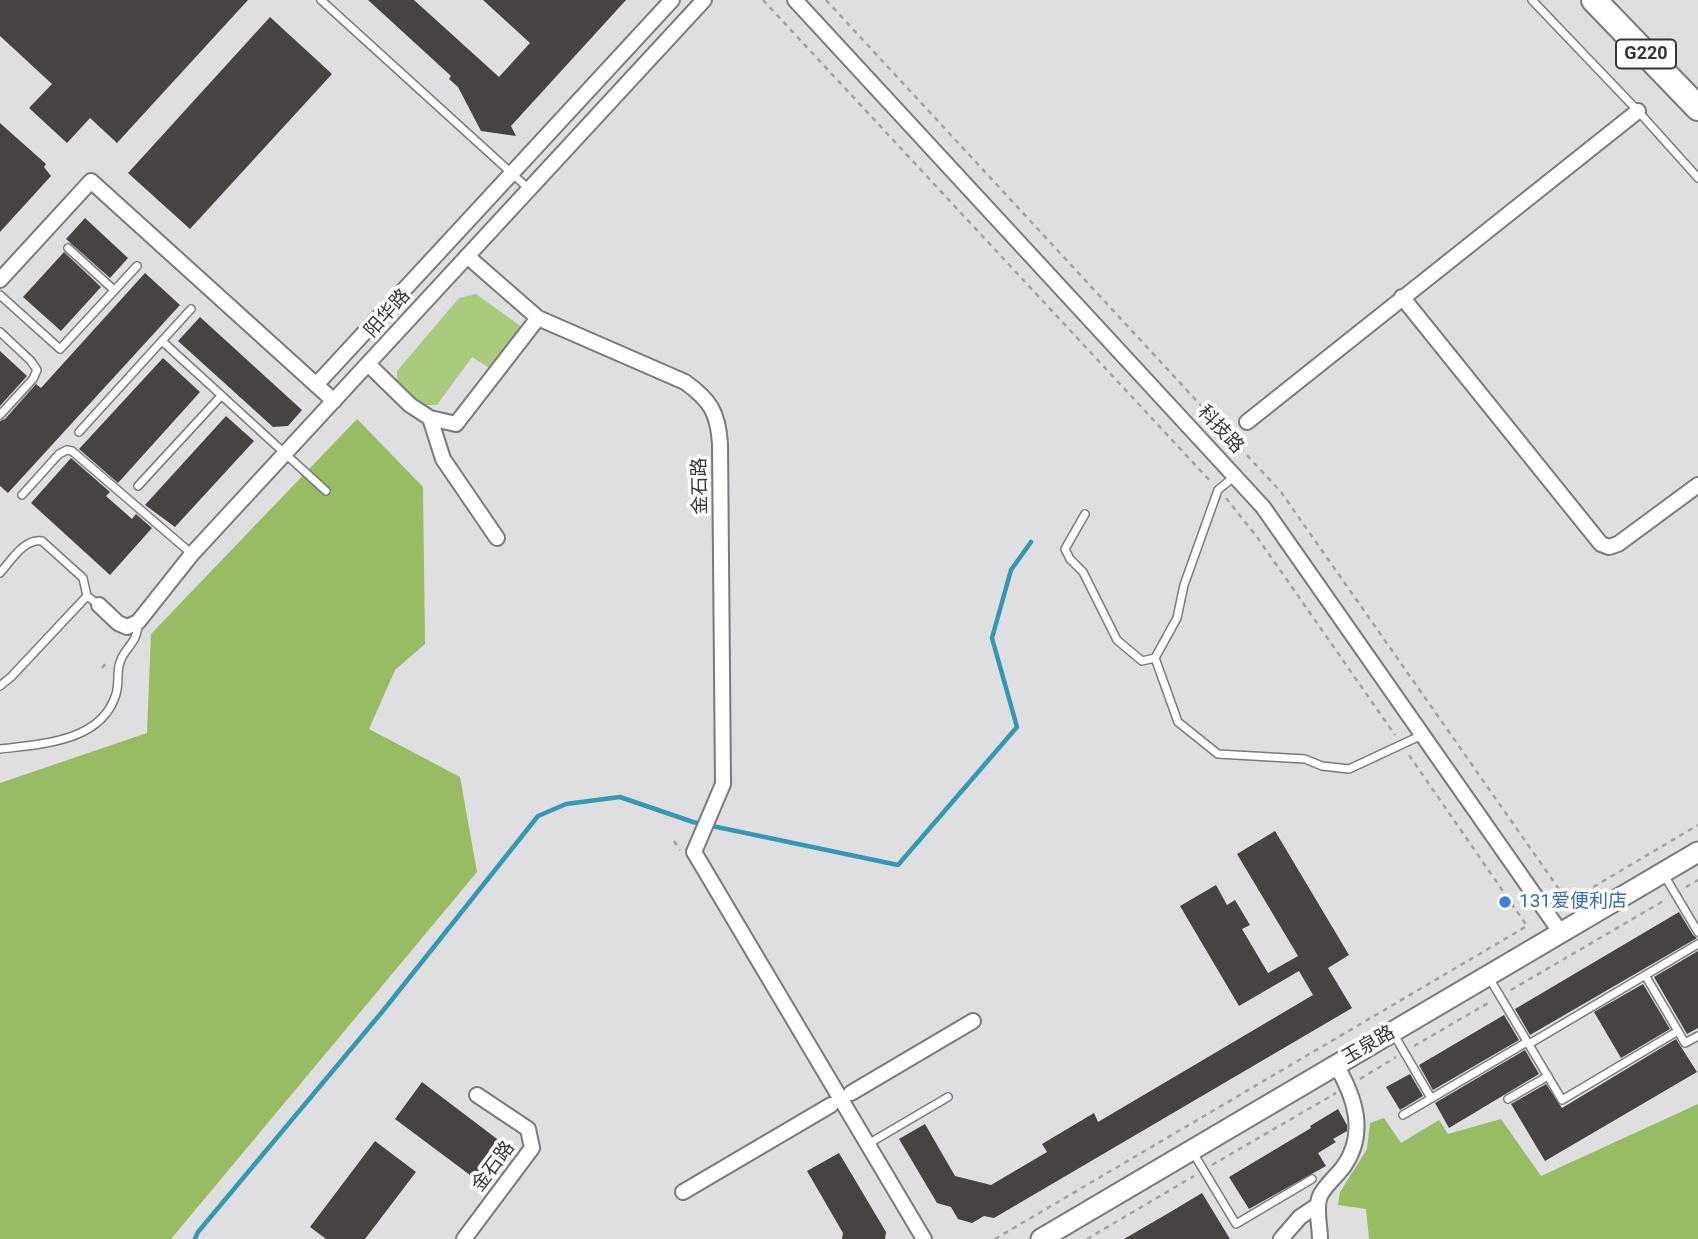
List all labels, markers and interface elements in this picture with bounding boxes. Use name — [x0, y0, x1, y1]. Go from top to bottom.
road number: G220 — [1616, 40, 1676, 68]
street label: 阳华路 — [360, 285, 416, 343]
street label: 科技路 — [1192, 401, 1248, 459]
street label: 金石路 — [689, 457, 713, 515]
place label: 131爱便利店 — [1519, 891, 1627, 913]
marker: 131爱便利店 — [1497, 894, 1513, 910]
street label: 玉泉路 — [1339, 1022, 1399, 1070]
street label: 金石路 — [468, 1137, 520, 1197]

